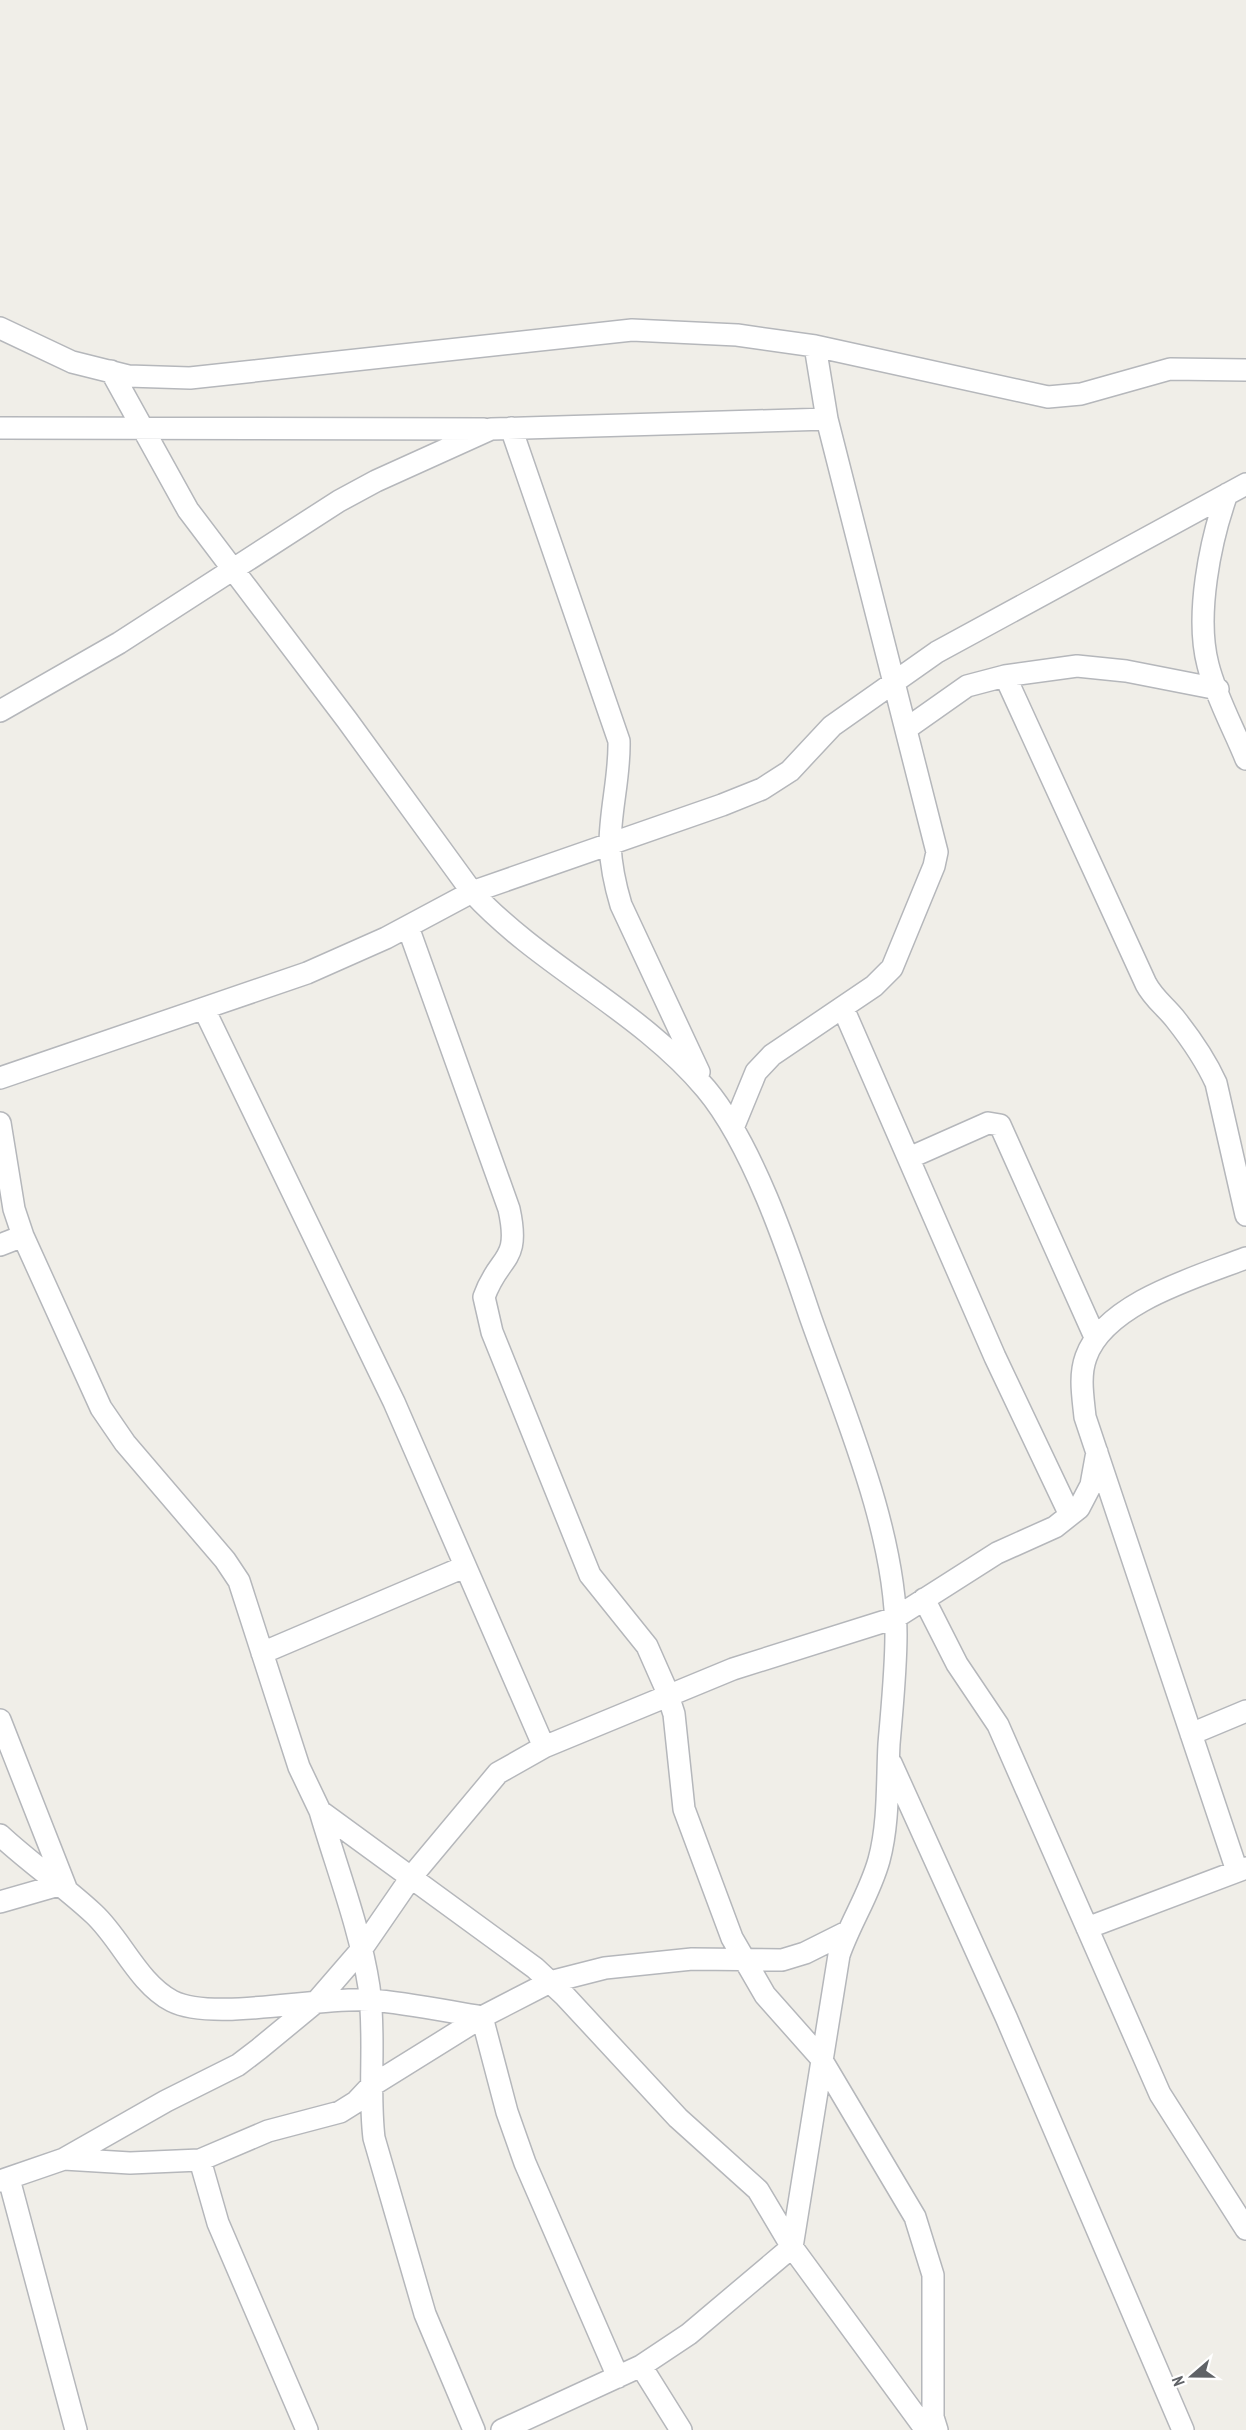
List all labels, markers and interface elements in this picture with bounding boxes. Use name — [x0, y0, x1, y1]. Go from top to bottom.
north arrow — [1162, 2346, 1222, 2406]
text: N — [1167, 2374, 1189, 2389]

